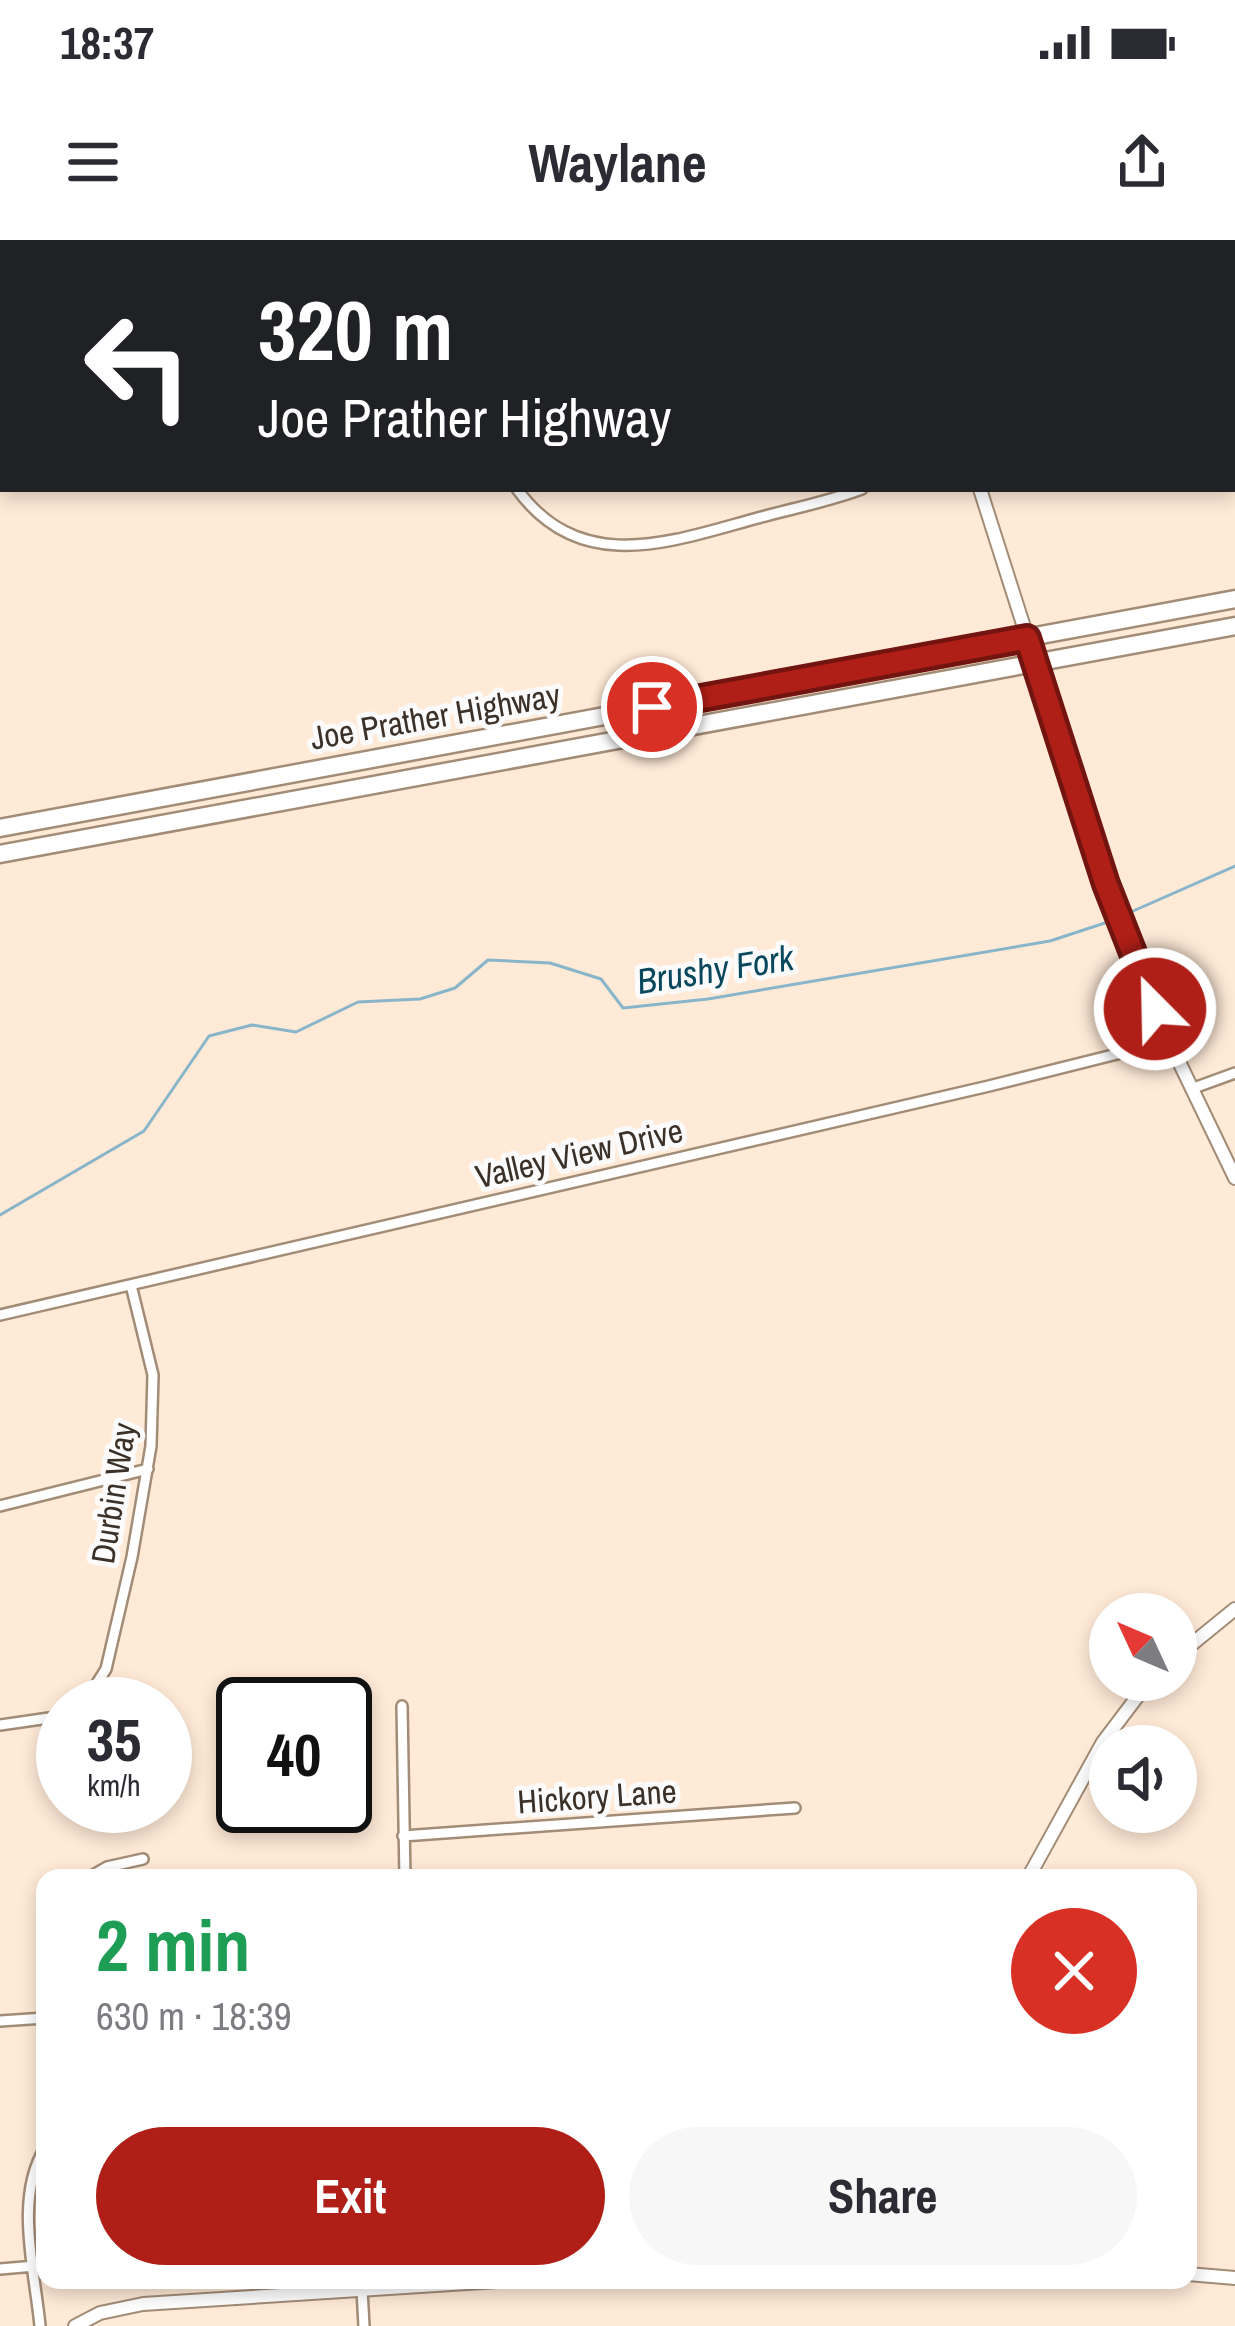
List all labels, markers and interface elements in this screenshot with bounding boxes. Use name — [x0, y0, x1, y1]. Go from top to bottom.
text: 18:37 — [60, 12, 154, 73]
text: Waylane — [528, 126, 707, 199]
icon: menu — [60, 129, 126, 195]
icon: share — [1109, 129, 1175, 195]
text: 320 m — [258, 273, 453, 386]
icon: left — [60, 288, 216, 444]
text: Joe Prather Highway — [258, 381, 671, 454]
pin — [601, 656, 703, 758]
street label: Joe Prather Highway — [307, 672, 564, 760]
icon: arrive — [619, 674, 685, 740]
water label: Brushy Fork — [633, 933, 798, 1005]
position arrow — [1092, 946, 1218, 1072]
street label: Valley View Drive — [471, 1108, 687, 1198]
street label: Durbin Way — [80, 1419, 146, 1567]
north arrow — [1089, 1593, 1197, 1701]
map controls — [1089, 1593, 1197, 1833]
speed limit sign: 40 — [216, 1677, 372, 1833]
text: 35 — [87, 1699, 141, 1780]
button: sound — [1089, 1725, 1197, 1833]
text: km/h — [87, 1765, 141, 1805]
street label: Hickory Lane — [516, 1768, 678, 1824]
text: 2 min — [96, 1896, 250, 1993]
button: close — [1011, 1908, 1137, 2034]
text: 630 m · 18:39 — [96, 1990, 292, 2042]
button: Exit — [96, 2127, 605, 2265]
button: Share — [629, 2127, 1137, 2265]

